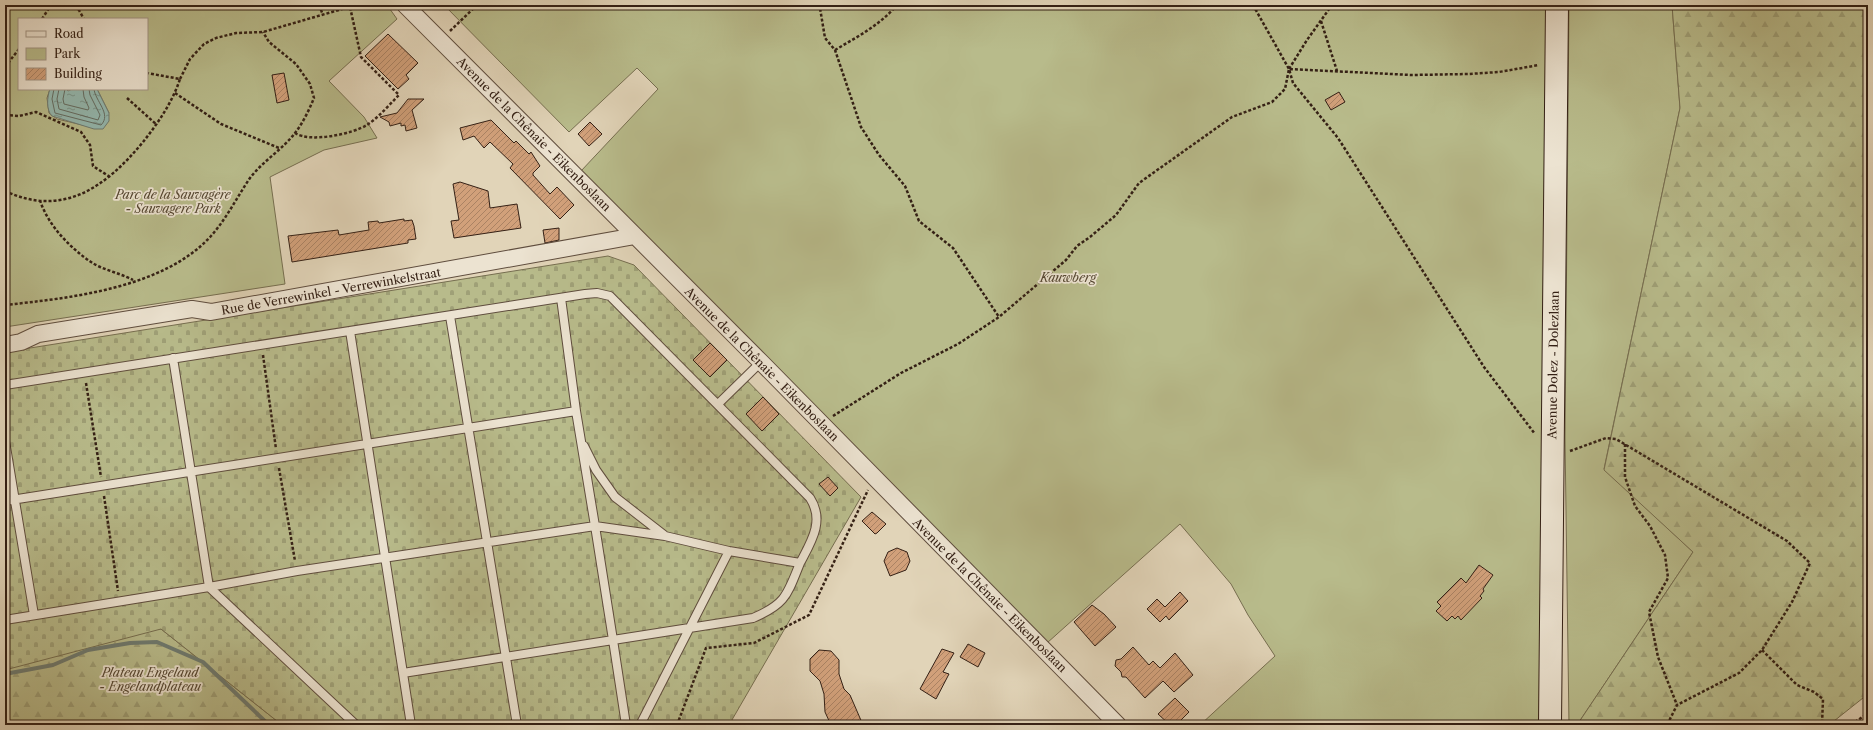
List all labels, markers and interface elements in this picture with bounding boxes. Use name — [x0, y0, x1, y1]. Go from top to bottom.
legend — [18, 18, 148, 90]
text: Road — [54, 26, 84, 41]
text: Park — [54, 46, 81, 61]
street label: Avenue de la Chênaie - Eikenboslaan — [453, 53, 615, 215]
text: Building — [54, 66, 102, 81]
park label: Parc de la Sauvagère - Sauvagere Park — [114, 187, 232, 216]
street label: Rue de Verrewinkel - Verrewinkelstraat — [220, 264, 443, 318]
park label: Kauwberg — [1039, 270, 1098, 285]
street label: Avenue de la Chênaie - Eikenboslaan — [681, 283, 843, 445]
street label: Avenue Dolez - Dolezlaan — [1544, 290, 1562, 440]
street label: Avenue de la Chênaie - Eikenboslaan — [909, 514, 1071, 676]
park label: Plateau Engeland - Engelandplateau — [99, 665, 202, 694]

